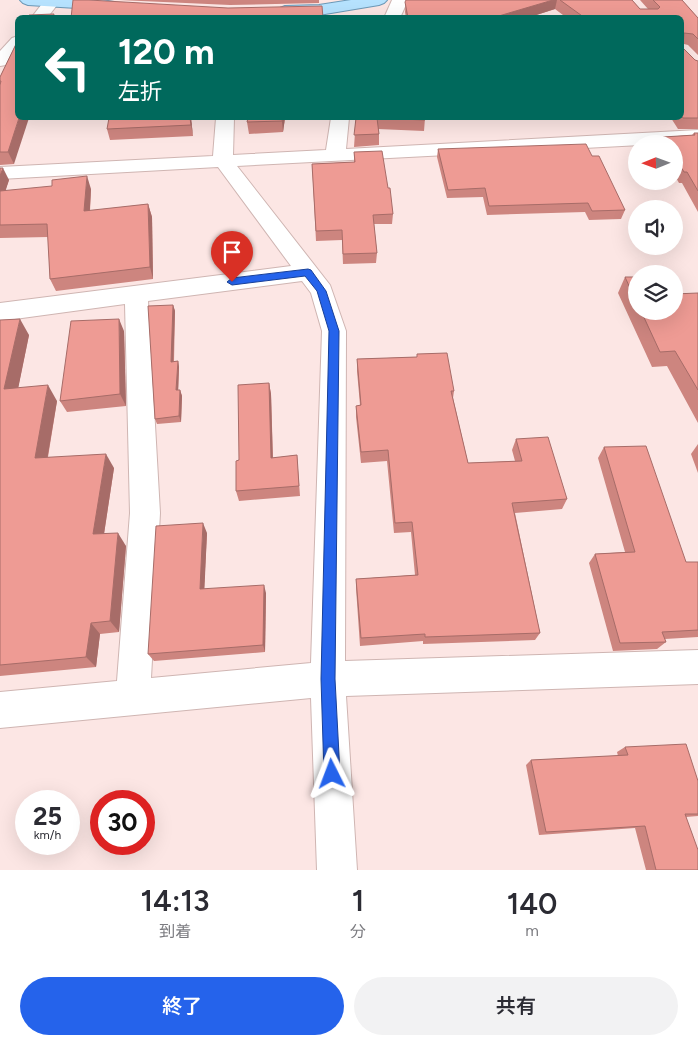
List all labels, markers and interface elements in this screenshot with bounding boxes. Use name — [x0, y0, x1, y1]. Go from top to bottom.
text: 120 m — [118, 31, 215, 73]
icon: left — [35, 35, 100, 100]
text: 左折 — [118, 78, 162, 105]
north arrow — [628, 135, 682, 190]
map controls — [628, 135, 683, 320]
button: sound — [628, 200, 683, 255]
pin — [211, 231, 253, 282]
icon: arrive — [218, 238, 246, 266]
button: layers — [628, 265, 683, 320]
position arrow — [305, 747, 357, 799]
speed limit sign: 30 — [90, 790, 155, 855]
text: 25 — [33, 801, 62, 831]
text: km/h — [34, 828, 61, 842]
text: 14:13 — [141, 882, 210, 919]
text: 1 — [352, 882, 364, 919]
text: 140 — [507, 885, 557, 922]
text: m — [525, 921, 539, 940]
text: 到着 — [159, 922, 191, 941]
text: 分 — [350, 922, 366, 941]
button: 終了 — [20, 977, 344, 1035]
button: 共有 — [354, 977, 678, 1035]

